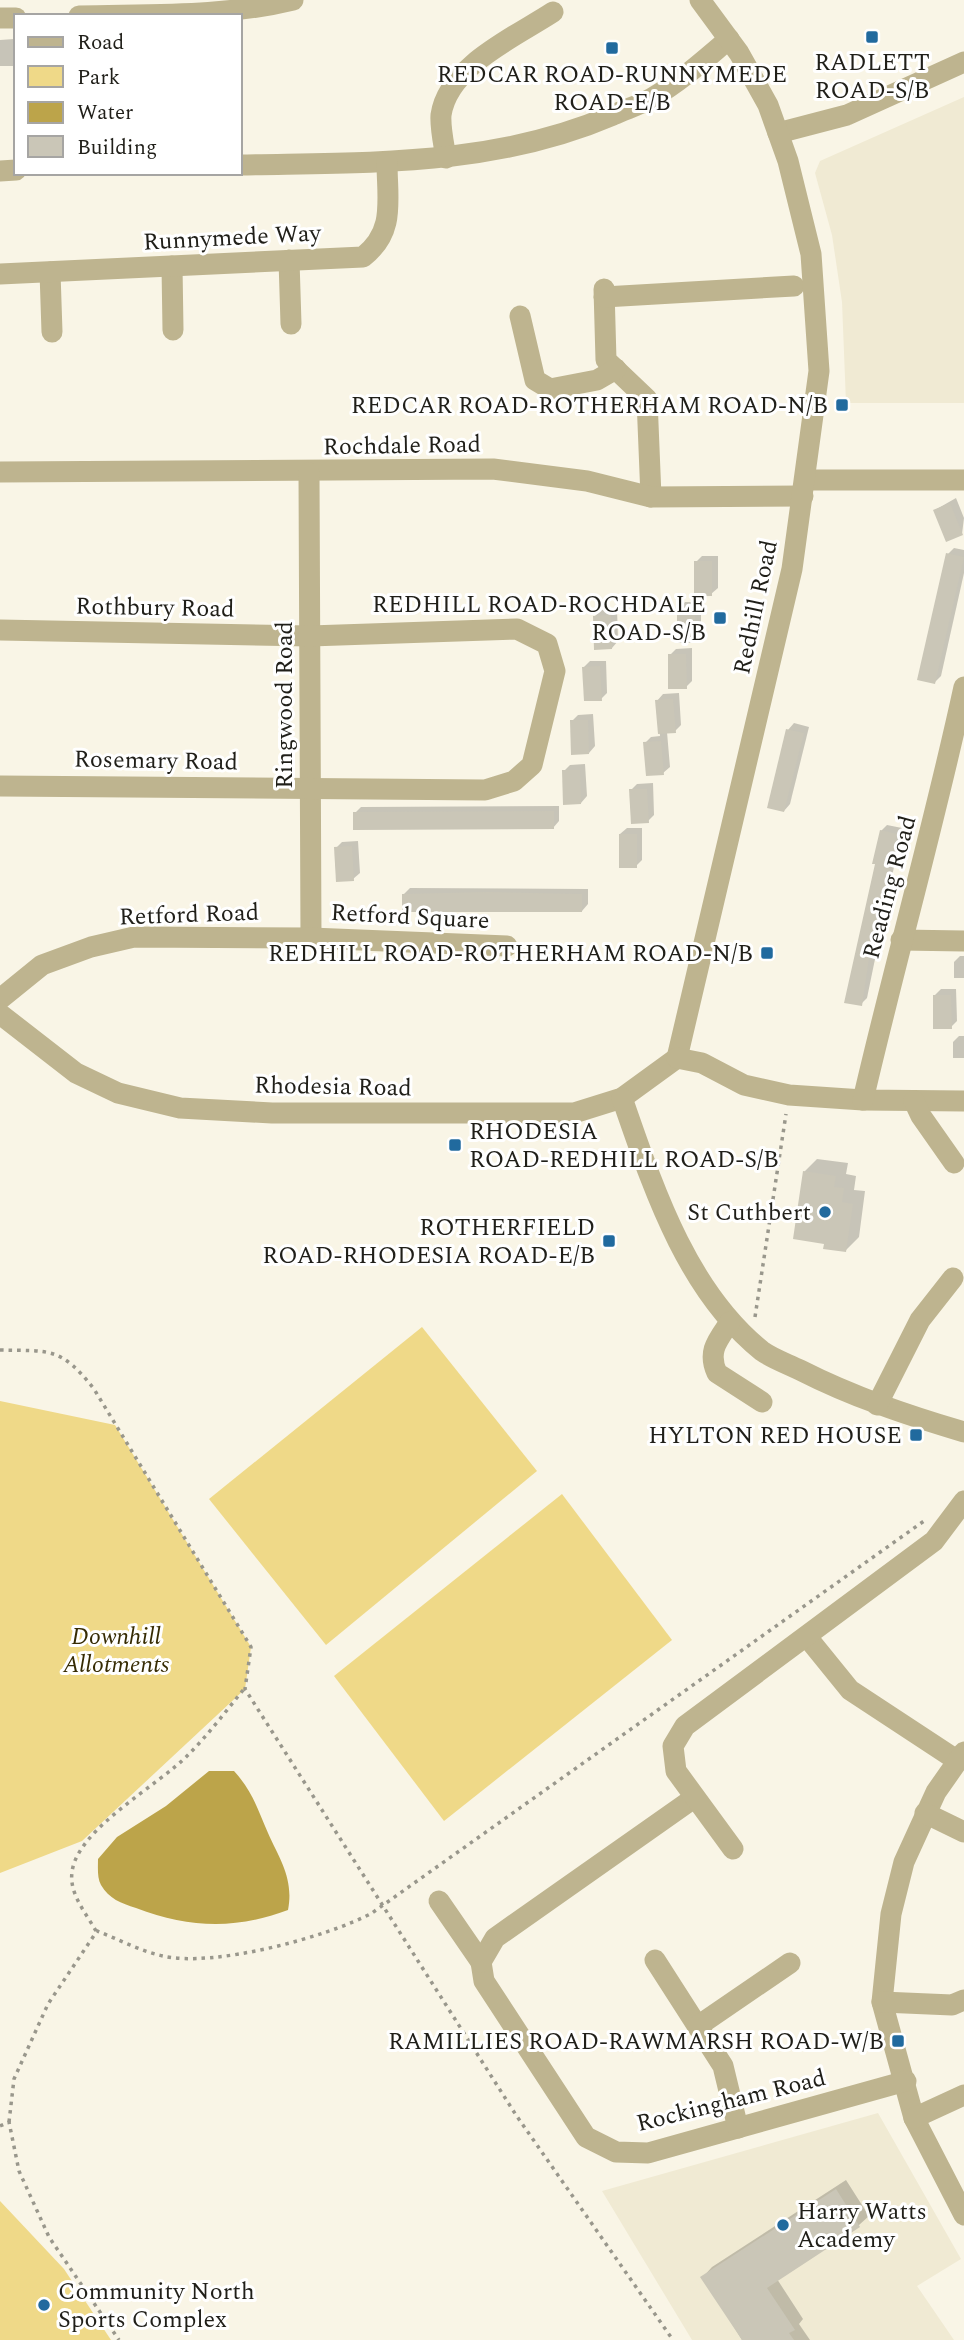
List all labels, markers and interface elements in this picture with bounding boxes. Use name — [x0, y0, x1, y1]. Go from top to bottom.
legend — [14, 14, 242, 175]
text: Road — [77, 27, 124, 59]
marker: RADLETT ROAD-S/B — [864, 29, 880, 45]
marker: REDCAR ROAD-RUNNYMEDE ROAD-E/B — [604, 40, 620, 56]
place label: RADLETT ROAD-S/B — [814, 45, 930, 109]
place label: REDCAR ROAD-RUNNYMEDE ROAD-E/B — [437, 57, 787, 121]
text: Park — [77, 62, 121, 94]
text: Water — [77, 97, 133, 129]
text: Building — [77, 132, 157, 164]
street label: Runnymede Way — [142, 215, 323, 261]
place label: REDCAR ROAD-ROTHERHAM ROAD-N/B — [351, 388, 828, 424]
marker: REDCAR ROAD-ROTHERHAM ROAD-N/B — [834, 397, 850, 413]
street label: Rochdale Road — [323, 427, 481, 465]
street label: Redhill Road — [724, 537, 788, 678]
place label: REDHILL ROAD-ROCHDALE ROAD-S/B — [372, 587, 706, 651]
street label: Rothbury Road — [75, 589, 235, 627]
marker: REDHILL ROAD-ROCHDALE ROAD-S/B — [712, 610, 728, 626]
street label: Ringwood Road — [267, 621, 303, 789]
street label: Rosemary Road — [74, 742, 238, 780]
street label: Reading Road — [854, 811, 926, 963]
street label: Retford Road — [118, 895, 260, 935]
street label: Retford Square — [330, 895, 490, 939]
place label: REDHILL ROAD-ROTHERHAM ROAD-N/B — [268, 936, 753, 972]
marker: REDHILL ROAD-ROTHERHAM ROAD-N/B — [759, 945, 775, 961]
street label: Rhodesia Road — [254, 1068, 412, 1106]
place label: RHODESIA ROAD-REDHILL ROAD-S/B — [469, 1114, 779, 1178]
marker: RHODESIA ROAD-REDHILL ROAD-S/B — [447, 1137, 463, 1153]
place label: St Cuthbert — [687, 1195, 811, 1231]
marker: St Cuthbert — [817, 1204, 833, 1220]
place label: ROTHERFIELD ROAD-RHODESIA ROAD-E/B — [262, 1210, 595, 1274]
marker: ROTHERFIELD ROAD-RHODESIA ROAD-E/B — [601, 1233, 617, 1249]
place label: HYLTON RED HOUSE — [648, 1418, 902, 1454]
marker: HYLTON RED HOUSE — [908, 1427, 924, 1443]
park label: Downhill Allotments — [62, 1619, 170, 1683]
place label: RAMILLIES ROAD-RAWMARSH ROAD-W/B — [388, 2024, 884, 2060]
marker: RAMILLIES ROAD-RAWMARSH ROAD-W/B — [890, 2033, 906, 2049]
street label: Rockingham Road — [633, 2060, 830, 2142]
place label: Harry Watts Academy — [797, 2194, 927, 2258]
marker: Harry Watts Academy — [775, 2217, 791, 2233]
place label: Community North Sports Complex — [58, 2274, 255, 2338]
marker: Community North Sports Complex — [36, 2297, 52, 2313]

